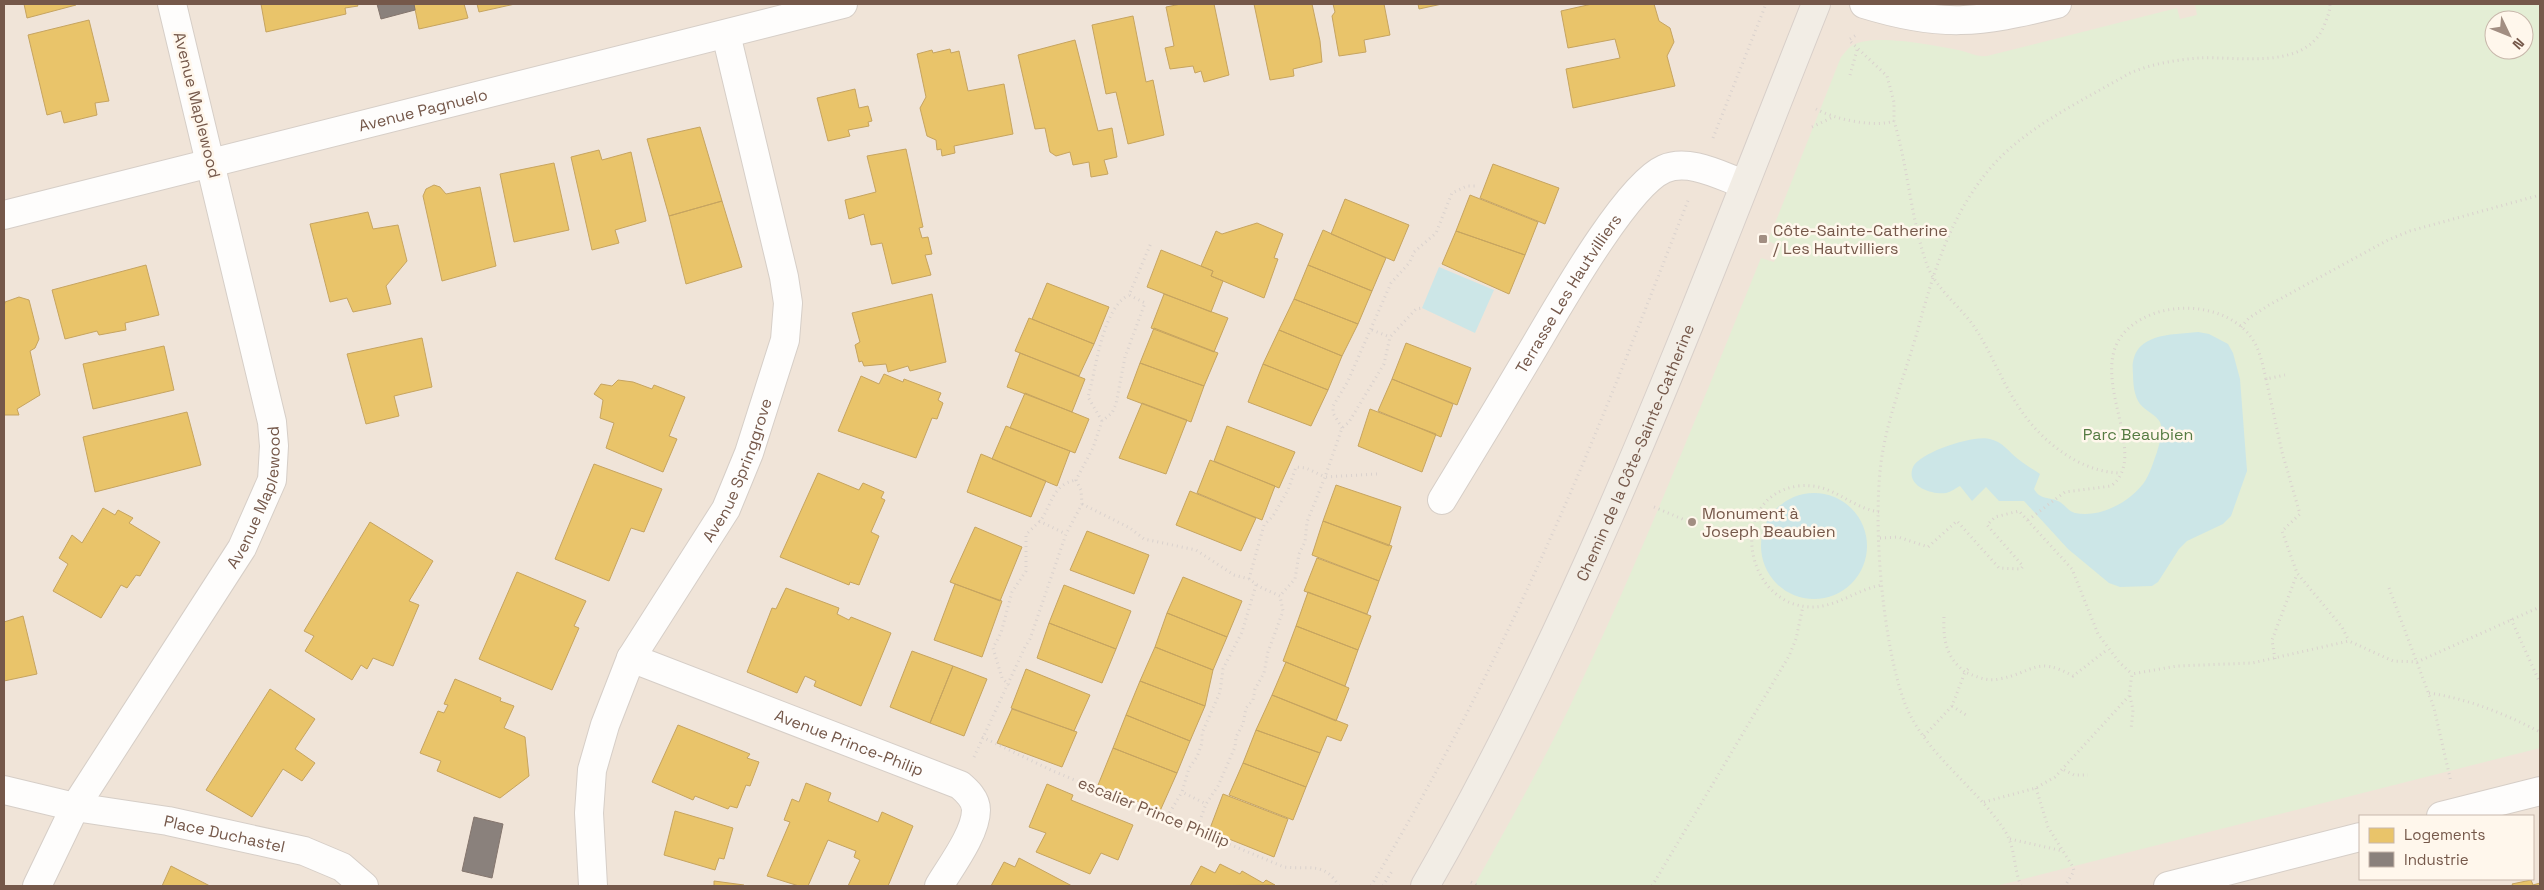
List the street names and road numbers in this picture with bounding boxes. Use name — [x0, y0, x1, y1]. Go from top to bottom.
street label: Avenue Maplewood — [169, 30, 225, 180]
street label: Avenue Pagnuelo — [356, 83, 490, 136]
street label: Terrasse Les Hautvilliers — [1510, 209, 1626, 377]
street label: Chemin de la Côte-Sainte-Catherine — [1571, 321, 1699, 584]
street label: Avenue Springgrove — [697, 396, 776, 546]
street label: Avenue Maplewood — [221, 425, 284, 572]
street label: Avenue Prince-Philip — [772, 704, 927, 781]
street label: escalier Prince Phillip — [1075, 772, 1233, 852]
street label: Place Duchastel — [162, 810, 287, 857]

